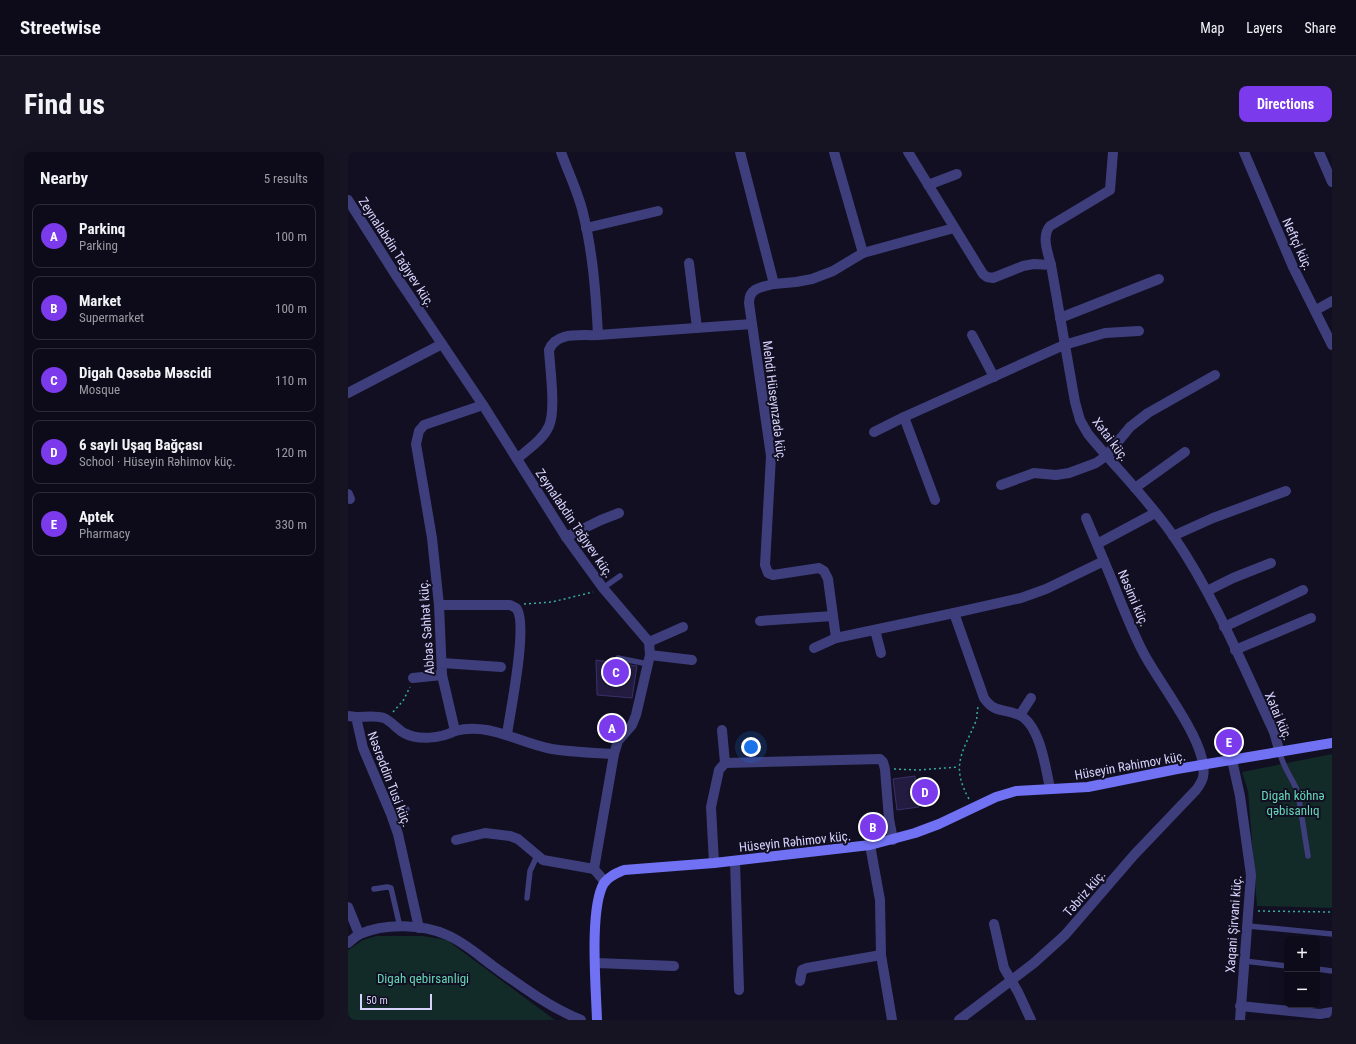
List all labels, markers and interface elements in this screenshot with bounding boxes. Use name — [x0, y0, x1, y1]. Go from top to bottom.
text: Streetwise — [20, 16, 101, 39]
text: Map — [1200, 20, 1224, 36]
text: Layers — [1246, 20, 1283, 36]
text: Share — [1305, 20, 1336, 36]
button: Directions — [1239, 86, 1332, 122]
text: Find us — [24, 88, 105, 121]
text: Nearby — [40, 168, 88, 188]
text: 5 results — [264, 171, 308, 186]
street label: Zeynalabdin Tağıyev küç. — [355, 195, 438, 310]
street label: Neftçi küç. — [1279, 216, 1316, 273]
text: Parkinq — [79, 220, 125, 238]
text: A — [50, 229, 58, 244]
text: 100 m — [275, 229, 307, 244]
text: Parking — [79, 238, 118, 253]
text: Market — [79, 292, 121, 310]
text: B — [50, 301, 58, 316]
text: 100 m — [275, 301, 307, 316]
text: Supermarket — [79, 310, 144, 325]
street label: Mehdi Hüseynzadə küç. — [760, 340, 789, 462]
text: Digah Qəsəbə Məscidi — [79, 364, 212, 382]
text: C — [50, 373, 58, 388]
text: 110 m — [275, 373, 307, 388]
text: Mosque — [79, 382, 120, 397]
street label: Xətai küç. — [1089, 414, 1132, 464]
text: 6 saylı Uşaq Bağçası — [79, 436, 203, 454]
text: D — [50, 445, 58, 460]
text: 120 m — [275, 445, 307, 460]
text: School · Hüseyin Rəhimov küç. — [79, 454, 236, 469]
street label: Zeynalabdin Tağıyev küç. — [533, 466, 617, 580]
text: Aptek — [79, 508, 114, 526]
text: E — [51, 517, 57, 532]
text: 330 m — [275, 517, 307, 532]
text: Pharmacy — [79, 526, 130, 541]
street label: Nəsimi küç. — [1115, 567, 1152, 629]
street label: Abbas Səhhət küç. — [416, 579, 437, 675]
pin: C — [603, 657, 629, 687]
street label: Xətai küç. — [1262, 690, 1295, 743]
pin: A — [599, 713, 625, 743]
pin: E — [1216, 727, 1242, 757]
street label: Nəsrəddin Tusi küç. — [364, 729, 415, 829]
your location — [741, 737, 761, 757]
street label: Hüseyin Rəhimov küç. — [1073, 748, 1187, 783]
pin: D — [912, 777, 938, 807]
park label: Digah köhnə qəbisanlıq — [1261, 788, 1325, 818]
pin: B — [860, 812, 886, 842]
street label: Hüseyin Rəhimov küç. — [738, 828, 852, 855]
street label: Təbriz küç. — [1060, 867, 1109, 920]
street label: Xaqani Şirvani küç. — [1223, 875, 1244, 973]
map controls — [1284, 936, 1320, 1008]
button: + — [1284, 936, 1320, 972]
park label: Digah qebirsanligi — [377, 971, 469, 986]
button: − — [1284, 972, 1320, 1008]
scale bar — [360, 992, 432, 1011]
text: 50 m — [366, 994, 388, 1007]

